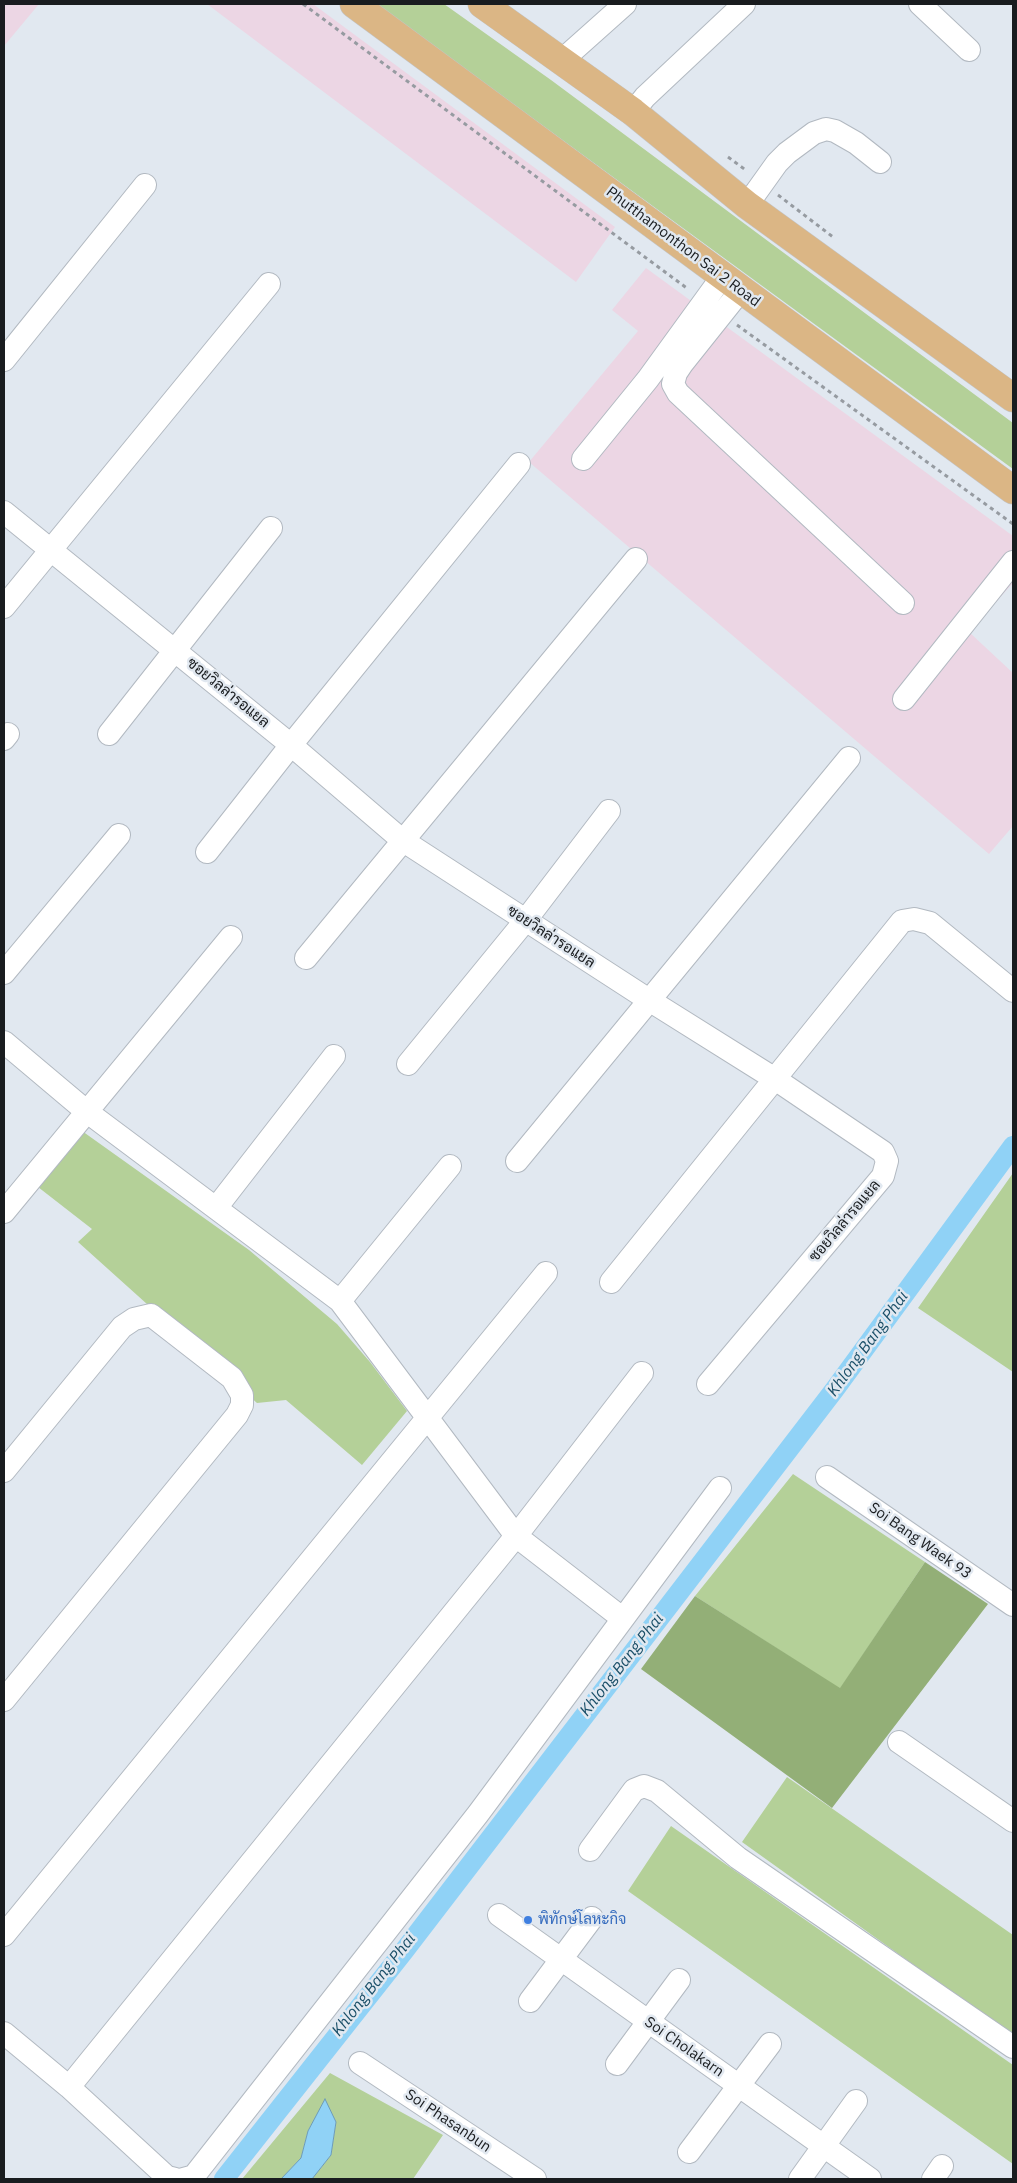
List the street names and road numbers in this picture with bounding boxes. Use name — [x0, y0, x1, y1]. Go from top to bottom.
street label: Phutthamonthon Sai 2 Road — [602, 183, 764, 311]
street label: ซอยวิลล่ารอแยล — [183, 654, 273, 732]
street label: ซอยวิลล่ารอแยล — [504, 902, 598, 972]
street label: ซอยวิลล่ารอแยล — [806, 1177, 884, 1265]
street label: Soi Bang Waek 93 — [865, 1499, 975, 1583]
street label: Soi Cholakarn — [641, 2013, 727, 2081]
street label: Soi Phasanbun — [402, 2086, 494, 2156]

